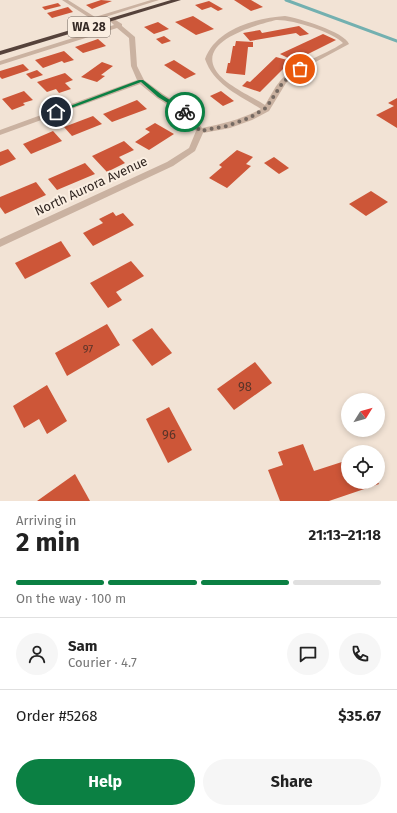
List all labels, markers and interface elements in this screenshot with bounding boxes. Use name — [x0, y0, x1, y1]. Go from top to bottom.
road number: WA 28 — [68, 17, 110, 37]
pin — [283, 52, 317, 86]
icon: bag — [289, 58, 311, 80]
courier — [165, 92, 205, 132]
pin — [39, 95, 73, 129]
icon: home — [45, 101, 67, 123]
icon: bike — [174, 101, 196, 123]
street label: North Aurora Avenue — [32, 153, 150, 219]
house number: 97 — [83, 343, 93, 356]
house number: 98 — [238, 379, 252, 394]
north arrow — [341, 393, 385, 437]
map controls — [341, 393, 385, 489]
house number: 96 — [162, 427, 176, 442]
button: locate — [341, 445, 385, 489]
text: Arriving in — [16, 513, 76, 528]
text: 21:13–21:18 — [309, 526, 381, 544]
text: 2 min — [16, 527, 80, 558]
text: On the way · 100 m — [16, 591, 126, 606]
button: person — [16, 633, 58, 675]
button: chat — [287, 633, 329, 675]
button: phone — [339, 633, 381, 675]
text: Sam — [68, 637, 97, 655]
text: Courier · 4.7 — [68, 655, 137, 670]
text: Order #5268 — [16, 707, 97, 725]
text: $35.67 — [338, 707, 381, 725]
button: Help — [16, 759, 195, 805]
button: Share — [203, 759, 381, 805]

